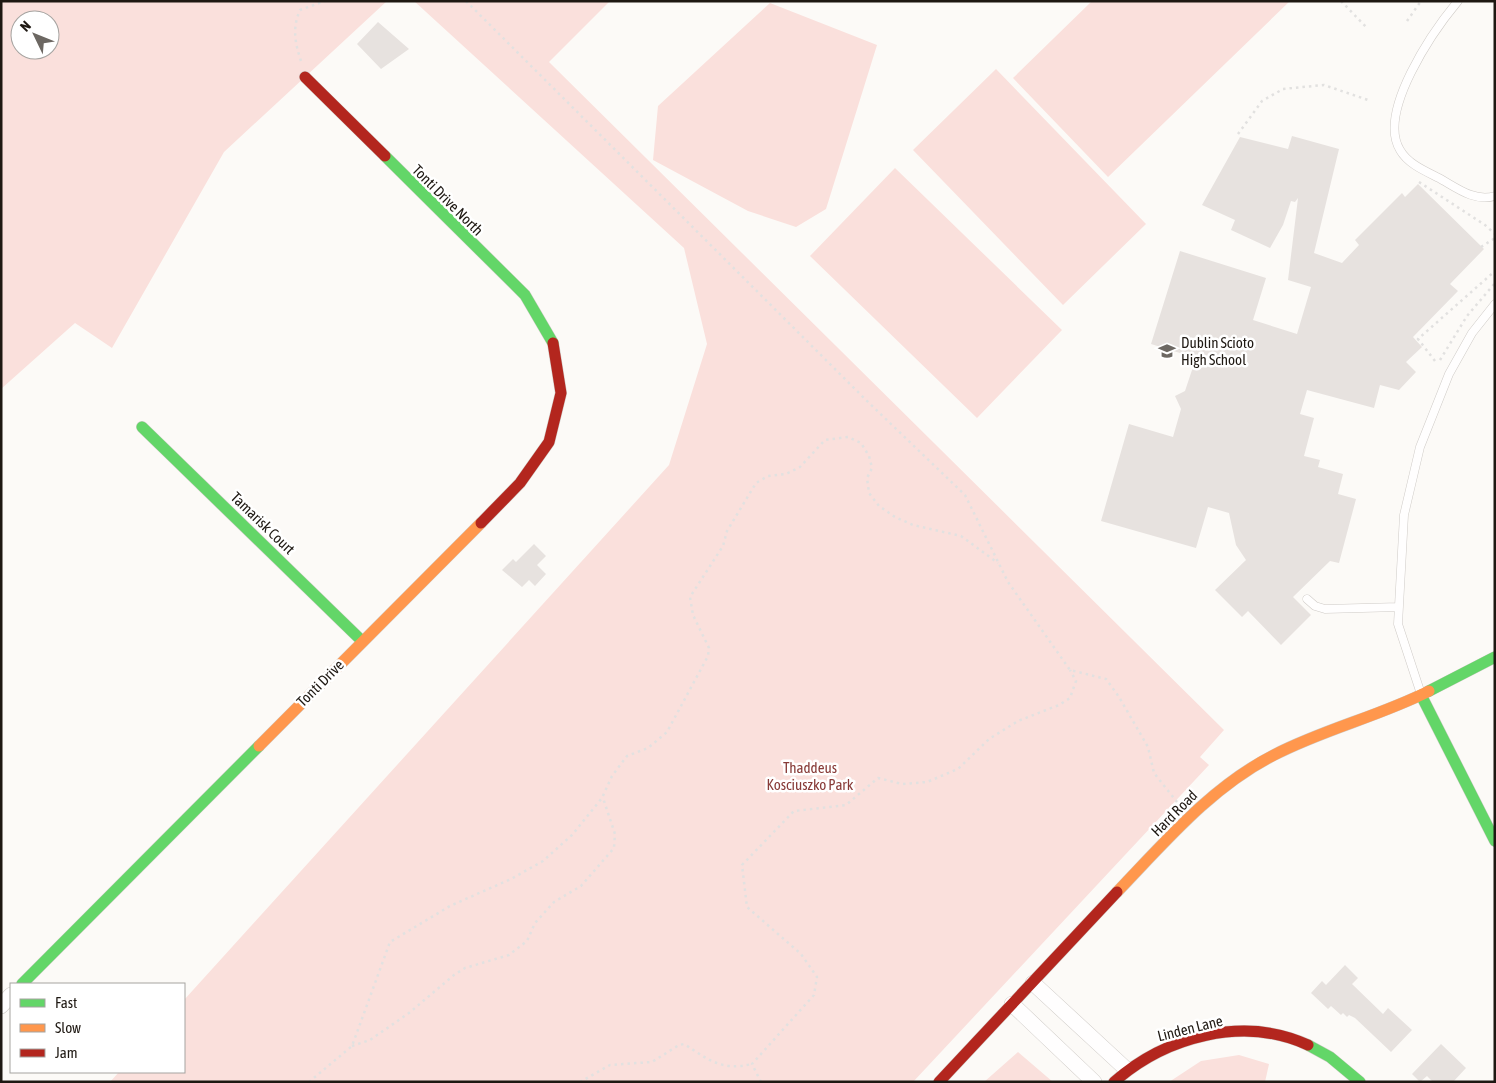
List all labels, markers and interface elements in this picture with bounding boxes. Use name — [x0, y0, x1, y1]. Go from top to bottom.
north arrow — [10, 10, 60, 60]
text: N — [17, 18, 34, 35]
street label: Tonti Drive North — [409, 161, 487, 239]
place label: Dublin Scioto High School — [1181, 334, 1254, 368]
school or university icon: Dublin Scioto High School — [1157, 341, 1177, 361]
street label: Tamarisk Court — [228, 488, 298, 558]
street label: Tonti Drive — [293, 656, 347, 710]
park label: Thaddeus Kosciuszko Park — [767, 759, 854, 793]
street label: Hard Road — [1148, 787, 1200, 839]
legend — [10, 983, 185, 1073]
text: Fast — [55, 994, 77, 1011]
street label: Linden Lane — [1156, 1012, 1225, 1044]
text: Slow — [55, 1019, 81, 1036]
text: Jam — [55, 1044, 78, 1061]

